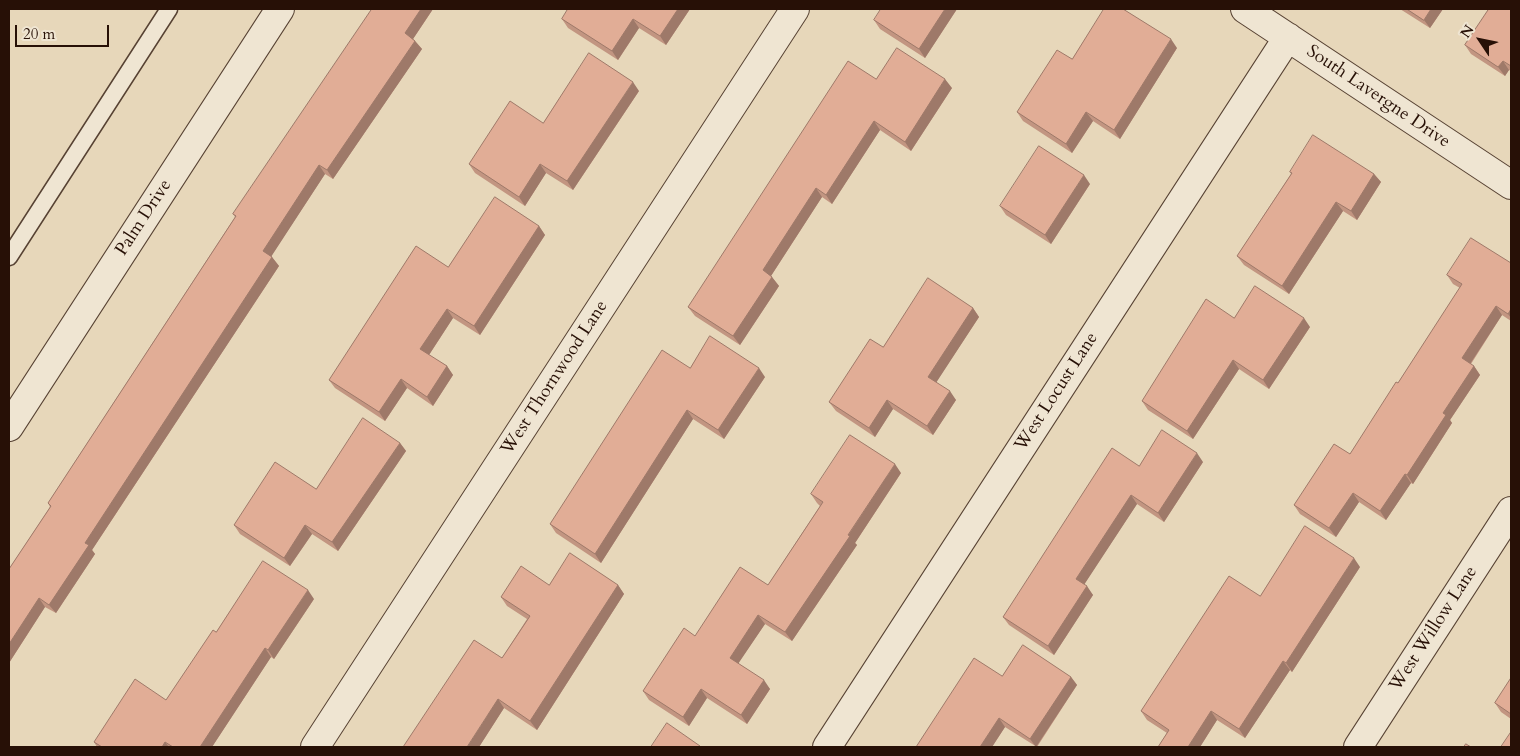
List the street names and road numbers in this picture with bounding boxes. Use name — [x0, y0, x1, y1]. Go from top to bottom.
street label: South Lavergne Drive — [1302, 41, 1454, 153]
street label: Palm Drive — [111, 176, 177, 260]
street label: West Thornwood Lane — [497, 297, 613, 459]
street label: West Locust Lane — [1011, 329, 1103, 455]
street label: West Willow Lane — [1386, 562, 1482, 696]

